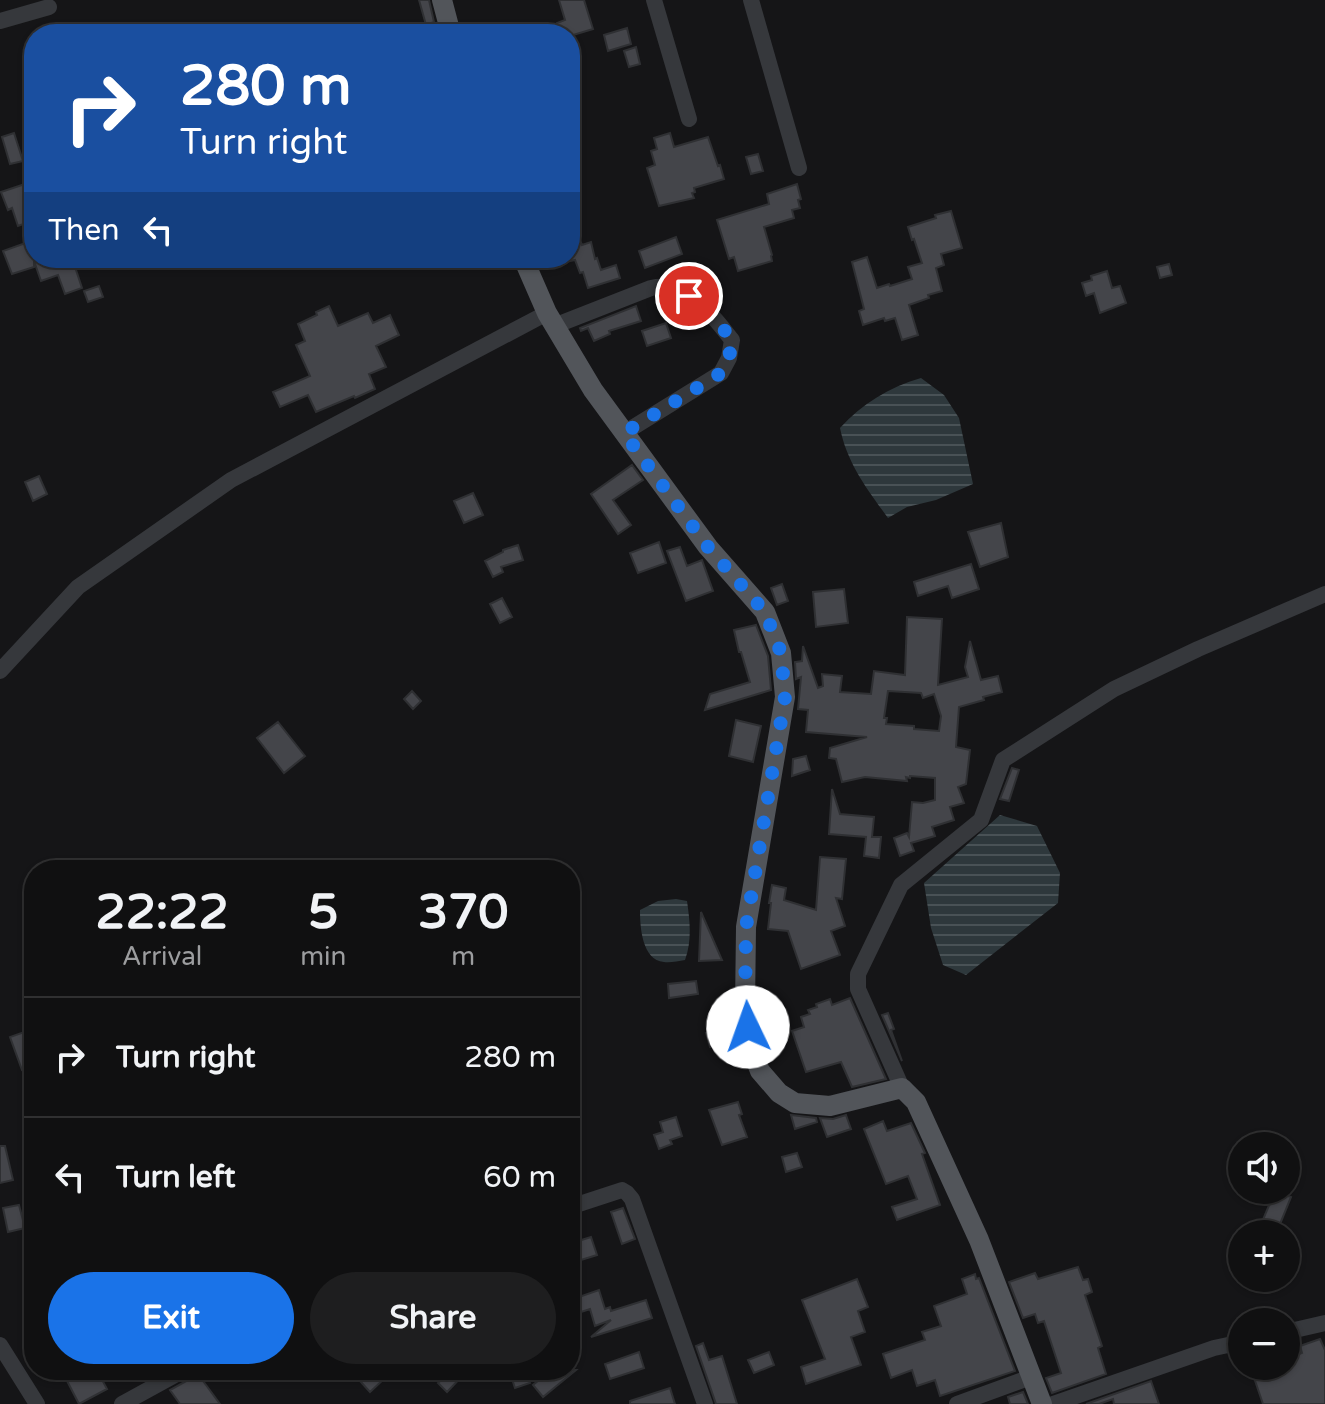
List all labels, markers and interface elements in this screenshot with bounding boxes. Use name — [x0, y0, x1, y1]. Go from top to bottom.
text: 280 m — [180, 53, 351, 120]
icon: right — [48, 56, 152, 160]
text: Turn right — [180, 121, 347, 164]
icon: left — [136, 208, 180, 252]
text: Then — [48, 212, 120, 249]
pin — [655, 262, 723, 330]
icon: arrive — [667, 274, 711, 318]
text: 22:22 — [96, 884, 229, 942]
text: 5 — [308, 884, 338, 942]
text: 370 — [418, 884, 508, 942]
text: Arrival — [122, 941, 202, 972]
text: min — [300, 941, 346, 972]
text: m — [451, 941, 475, 972]
position arrow — [706, 985, 790, 1069]
icon: right — [48, 1035, 92, 1079]
text: Turn right — [116, 1039, 256, 1076]
text: 280 m — [464, 1039, 556, 1076]
map controls — [1228, 1132, 1300, 1380]
button: sound — [1228, 1132, 1300, 1204]
icon: left — [48, 1155, 92, 1199]
text: Turn left — [116, 1159, 235, 1196]
text: 60 m — [483, 1159, 556, 1196]
button: + — [1228, 1220, 1300, 1292]
button: Exit — [48, 1272, 294, 1364]
button: Share — [310, 1272, 556, 1364]
button: − — [1228, 1308, 1300, 1380]

